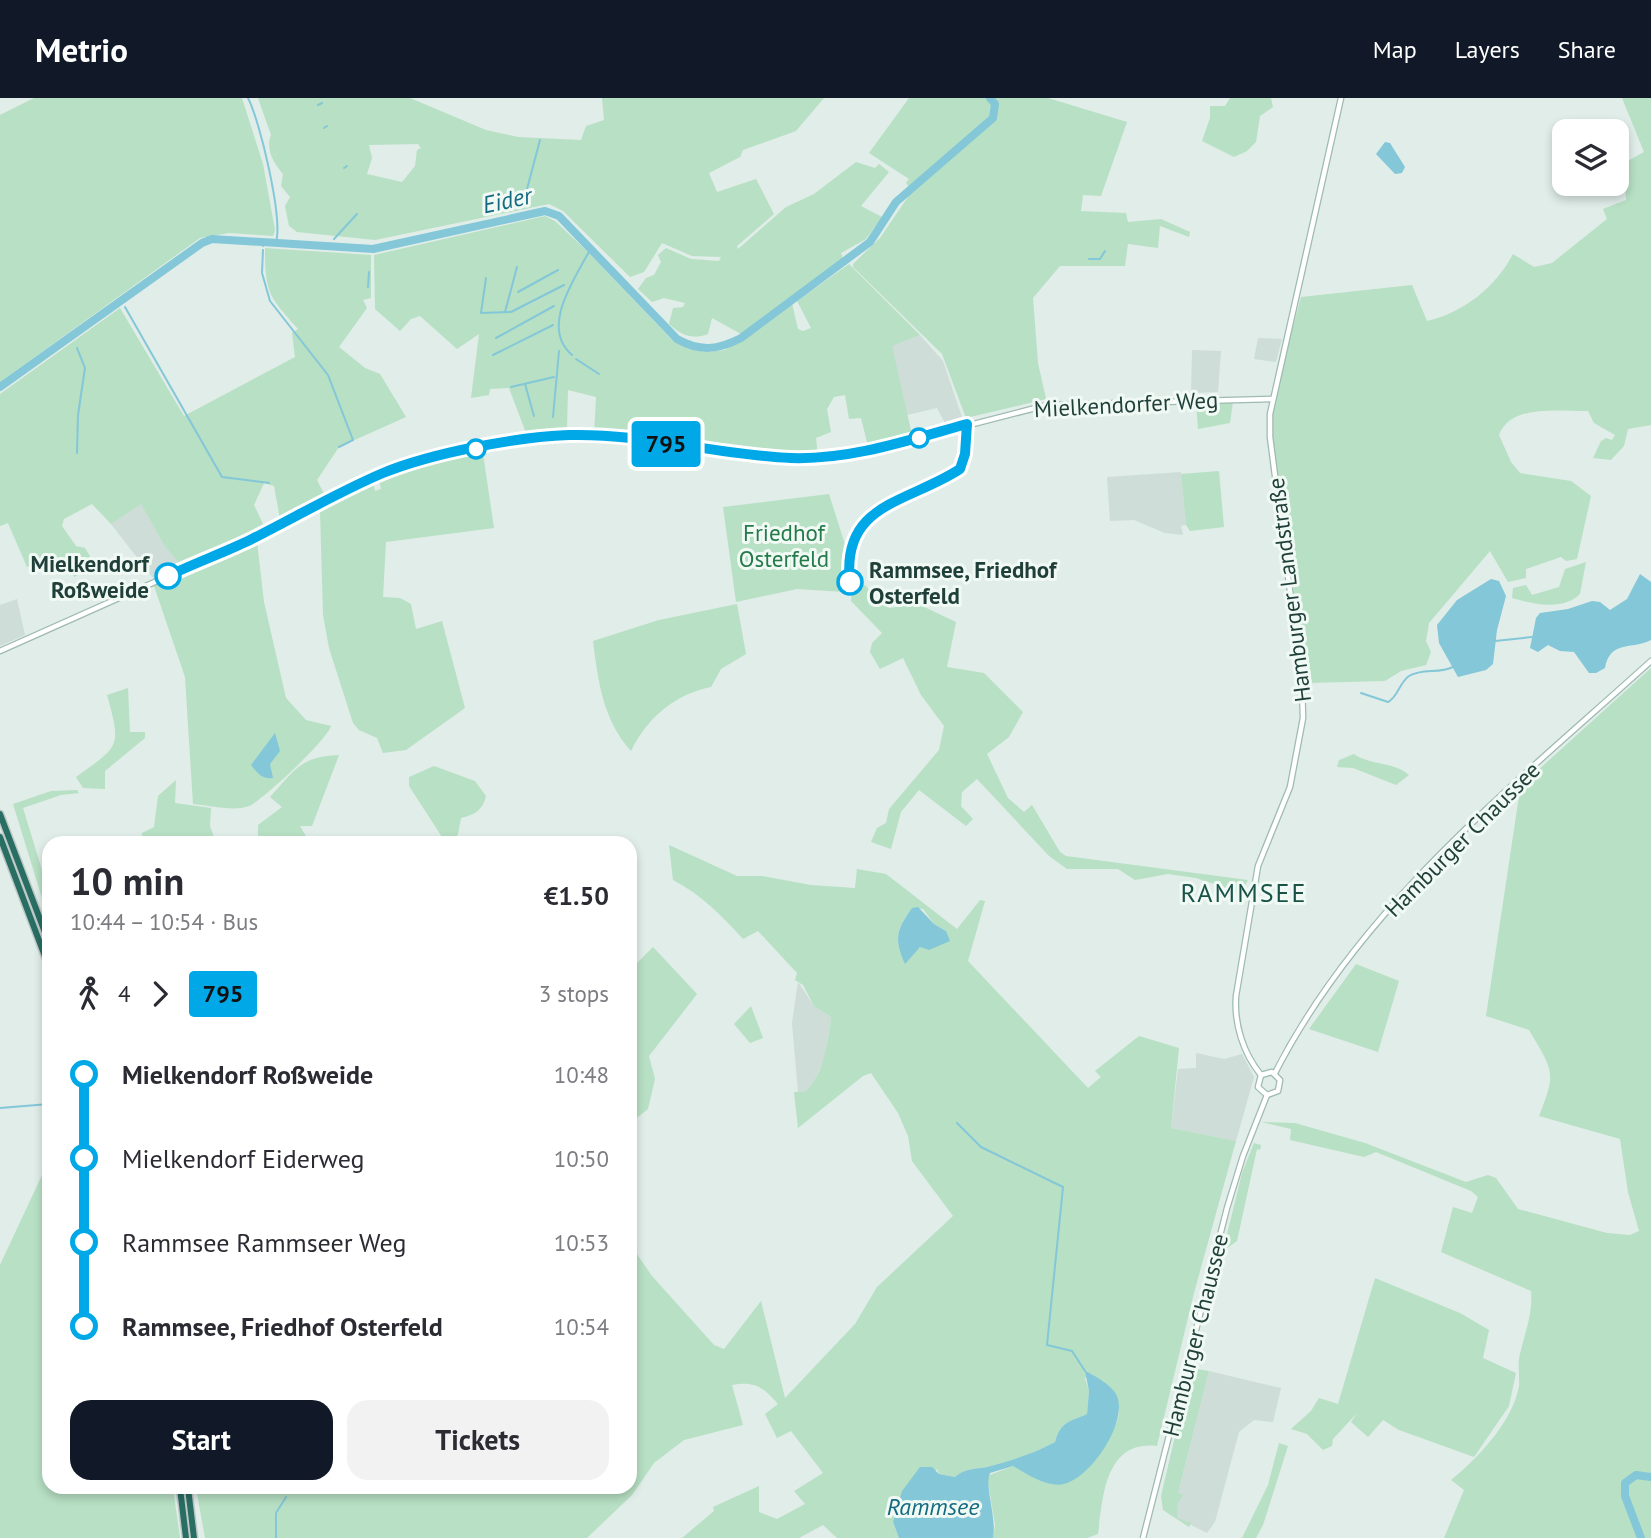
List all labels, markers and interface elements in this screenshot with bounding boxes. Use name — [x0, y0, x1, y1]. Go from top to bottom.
text: Metrio — [35, 28, 128, 71]
text: Map — [1373, 34, 1417, 65]
text: Layers — [1455, 34, 1520, 65]
text: Share — [1558, 34, 1616, 65]
map controls — [1552, 119, 1629, 196]
button: layers — [1552, 119, 1629, 196]
water label: Eider — [479, 179, 537, 220]
street label: Mielkendorfer Weg — [1033, 385, 1219, 423]
line badge: 795 — [626, 421, 706, 467]
text: 795 — [646, 428, 686, 459]
unlabelled marker — [909, 428, 929, 448]
unlabelled marker — [466, 439, 486, 459]
street label: Hamburger Landstraße — [1261, 476, 1317, 704]
park label: Friedhof Osterfeld — [739, 518, 829, 573]
place label: Mielkendorf Roßweide — [31, 549, 151, 604]
place label: Rammsee, Friedhof Osterfeld — [869, 555, 1058, 610]
marker: Mielkendorf Roßweide — [155, 563, 181, 589]
marker: Rammsee, Friedhof Osterfeld — [837, 569, 863, 595]
street label: Hamburger Chaussee — [1378, 755, 1546, 923]
text: 10 min — [70, 856, 184, 905]
district label: RAMMSEE — [1181, 876, 1307, 909]
text: €1.50 — [544, 879, 609, 912]
text: 10:44 – 10:54 · Bus — [70, 907, 258, 936]
icon: walk — [70, 975, 108, 1013]
icon: forward — [141, 975, 179, 1013]
text: 795 — [203, 978, 243, 1009]
text: 4 — [118, 979, 131, 1008]
text: 3 stops — [539, 979, 609, 1008]
text: Mielkendorf Roßweide — [122, 1058, 373, 1091]
text: 10:48 — [554, 1060, 609, 1089]
text: Mielkendorf Eiderweg — [122, 1142, 365, 1175]
text: 10:50 — [554, 1144, 609, 1173]
text: Rammsee Rammseer Weg — [122, 1226, 406, 1259]
text: 10:53 — [554, 1228, 609, 1257]
street label: Hamburger Chaussee — [1156, 1230, 1234, 1440]
text: Rammsee, Friedhof Osterfeld — [122, 1310, 443, 1343]
text: 10:54 — [554, 1312, 609, 1341]
button: Start — [70, 1400, 333, 1480]
button: Tickets — [347, 1400, 609, 1480]
water label: Rammsee — [887, 1491, 979, 1522]

